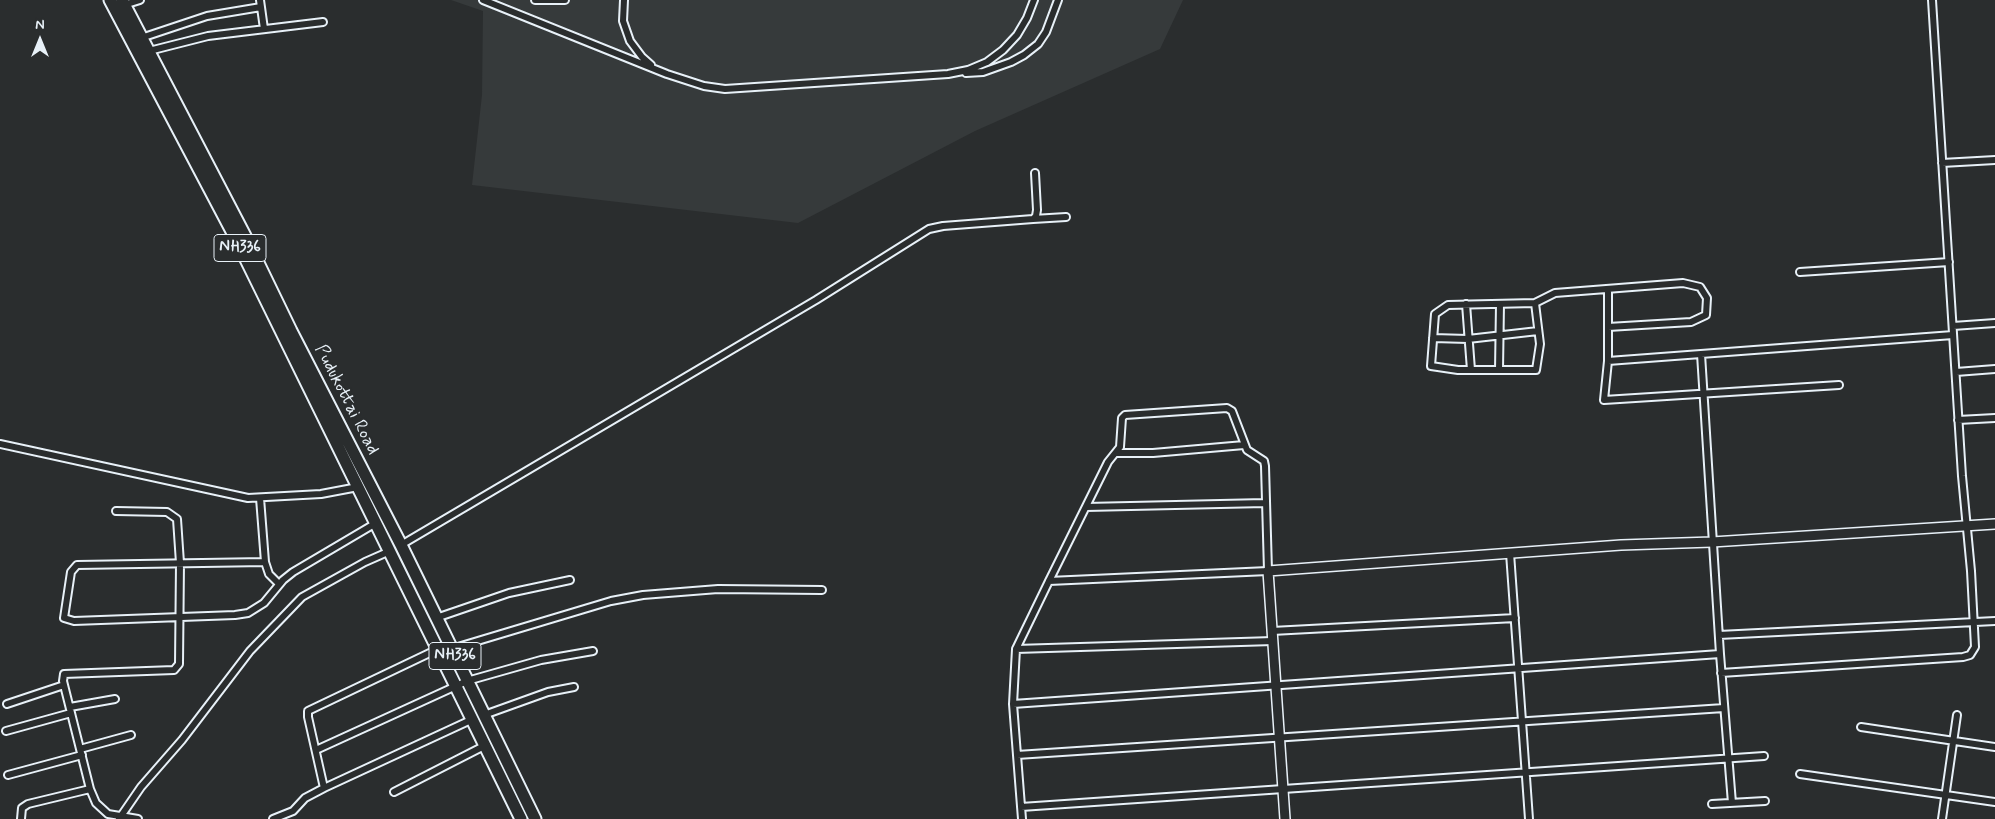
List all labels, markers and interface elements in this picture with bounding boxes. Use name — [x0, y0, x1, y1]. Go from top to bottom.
north arrow — [15, 15, 65, 65]
text: N — [35, 16, 45, 34]
road number: NH336 — [214, 234, 266, 262]
street label: Pudukottai Road — [309, 341, 383, 459]
road number: NH336 — [429, 642, 481, 669]

